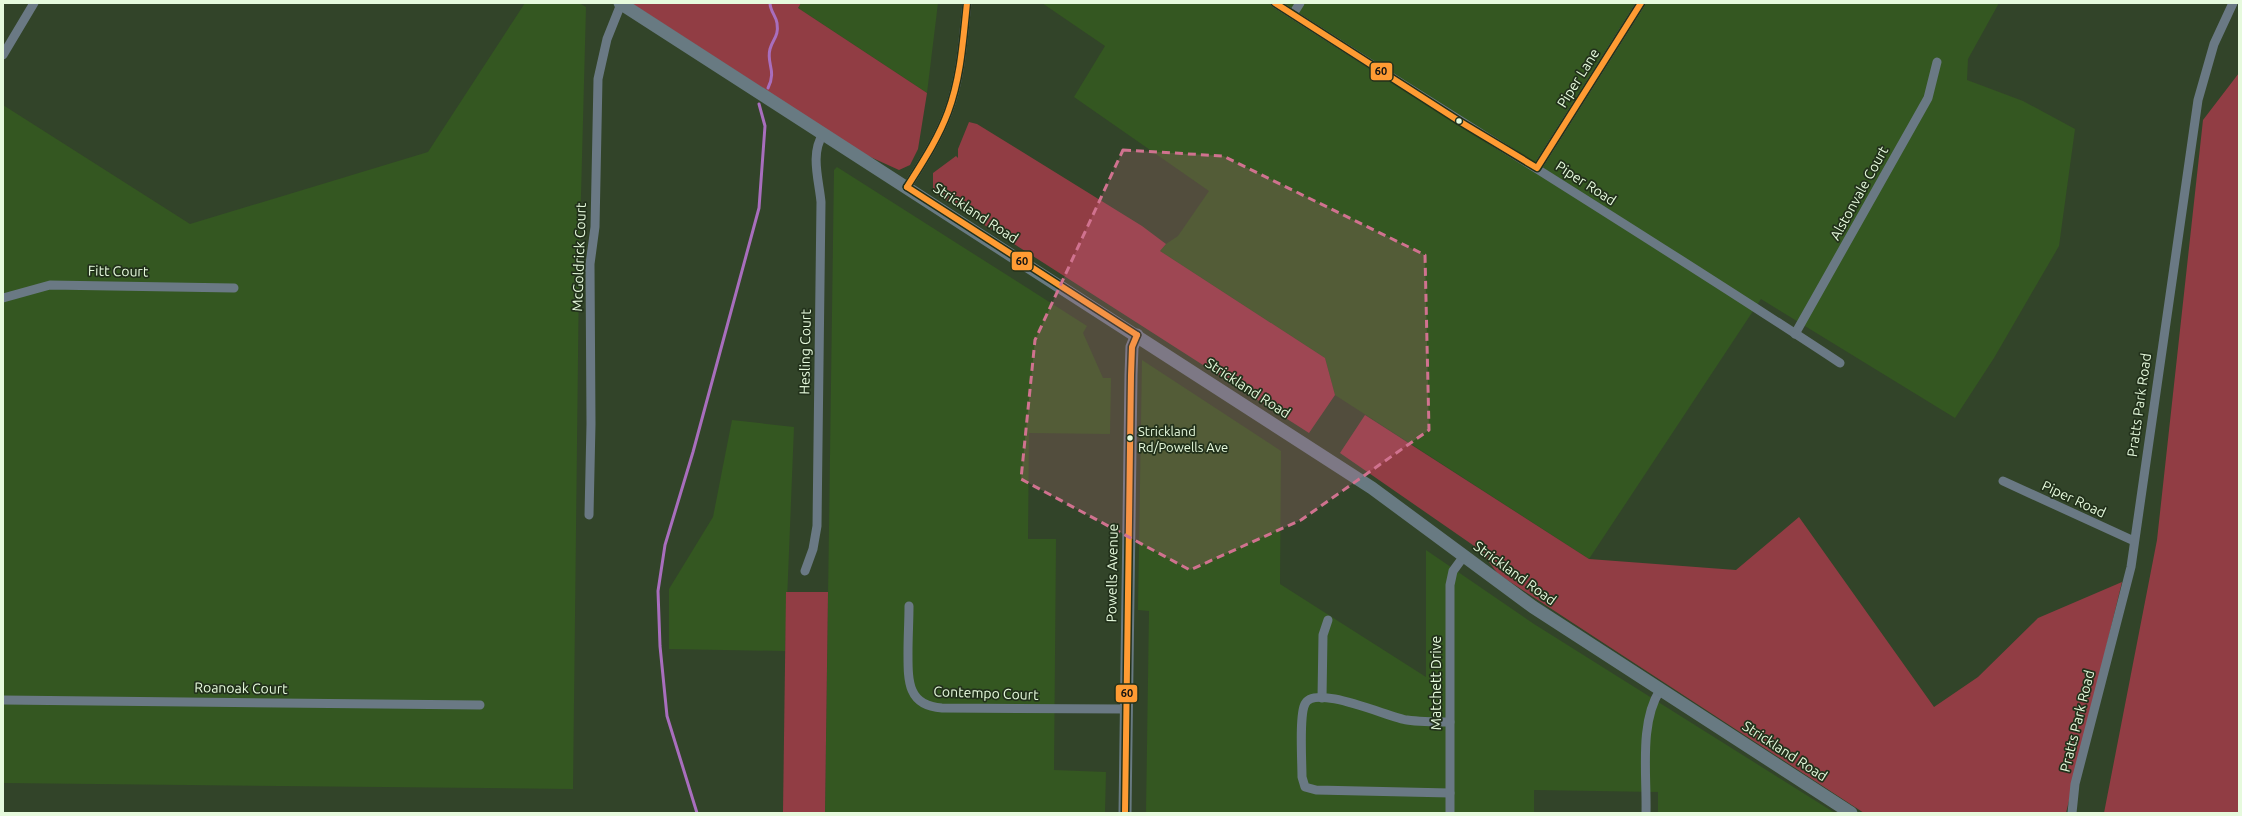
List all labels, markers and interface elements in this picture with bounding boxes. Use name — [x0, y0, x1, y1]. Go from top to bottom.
street label: Piper Lane — [1554, 46, 1602, 110]
line badge: 60 — [1370, 62, 1393, 81]
text: 60 — [1375, 65, 1387, 77]
unlabelled marker — [1454, 116, 1464, 126]
street label: Alstonvale Court — [1827, 143, 1892, 243]
street label: Piper Road — [1553, 158, 1619, 208]
street label: Strickland Road — [931, 180, 1021, 246]
street label: McGoldrick Court — [569, 202, 589, 312]
line badge: 60 — [1011, 251, 1033, 271]
text: 60 — [1016, 255, 1028, 267]
street label: Fitt Court — [88, 262, 149, 280]
street label: Hesling Court — [796, 309, 814, 395]
street label: Pratts Park Road — [2124, 352, 2154, 458]
street label: Strickland Road — [1203, 355, 1293, 421]
place label: Strickland Rd/Powells Ave — [1138, 424, 1228, 454]
marker: Strickland Rd/Powells Ave — [1125, 433, 1135, 443]
street label: Piper Road — [2040, 477, 2108, 521]
street label: Powells Avenue — [1103, 523, 1121, 623]
street label: Strickland Road — [1471, 538, 1559, 608]
street label: Matchett Drive — [1428, 636, 1444, 730]
street label: Pratts Park Road — [2057, 668, 2097, 774]
street label: Roanoak Court — [194, 679, 288, 697]
street label: Contempo Court — [933, 683, 1039, 703]
line badge: 60 — [1115, 684, 1138, 703]
text: 60 — [1121, 687, 1133, 699]
street label: Strickland Road — [1740, 718, 1830, 784]

